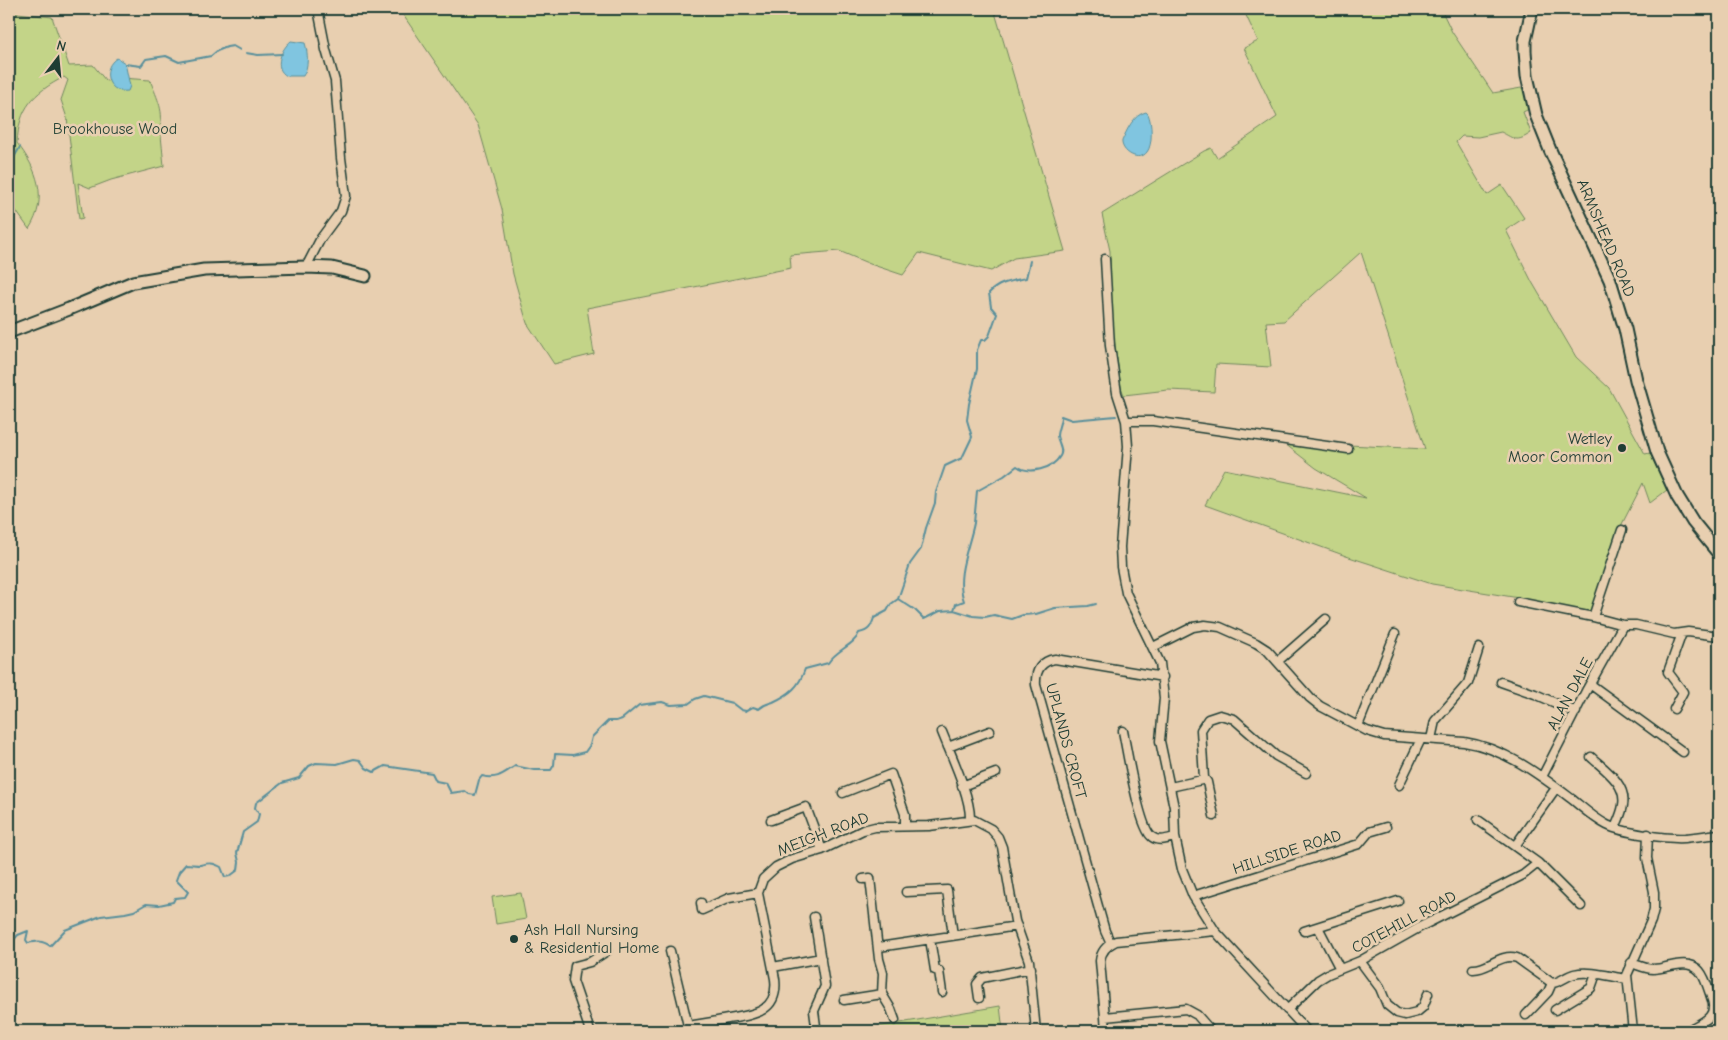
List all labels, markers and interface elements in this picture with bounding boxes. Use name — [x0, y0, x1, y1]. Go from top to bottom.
north arrow — [32, 32, 82, 82]
text: N — [55, 37, 68, 55]
park label: Brookhouse Wood — [53, 120, 177, 138]
street label: ARMSHEAD ROAD — [1573, 176, 1639, 300]
place label: Wetley Moor Common — [1508, 430, 1613, 466]
marker: Wetley Moor Common — [1616, 442, 1628, 454]
street label: ALAN DALE — [1543, 654, 1597, 733]
street label: UPLANDS CROFT — [1042, 681, 1090, 802]
street label: MEIGH ROAD — [775, 808, 871, 860]
street label: HILLSIDE ROAD — [1230, 826, 1344, 878]
street label: COTEHILL ROAD — [1349, 887, 1459, 957]
place label: Ash Hall Nursing & Residential Home — [524, 921, 659, 957]
marker: Ash Hall Nursing & Residential Home — [508, 933, 520, 945]

